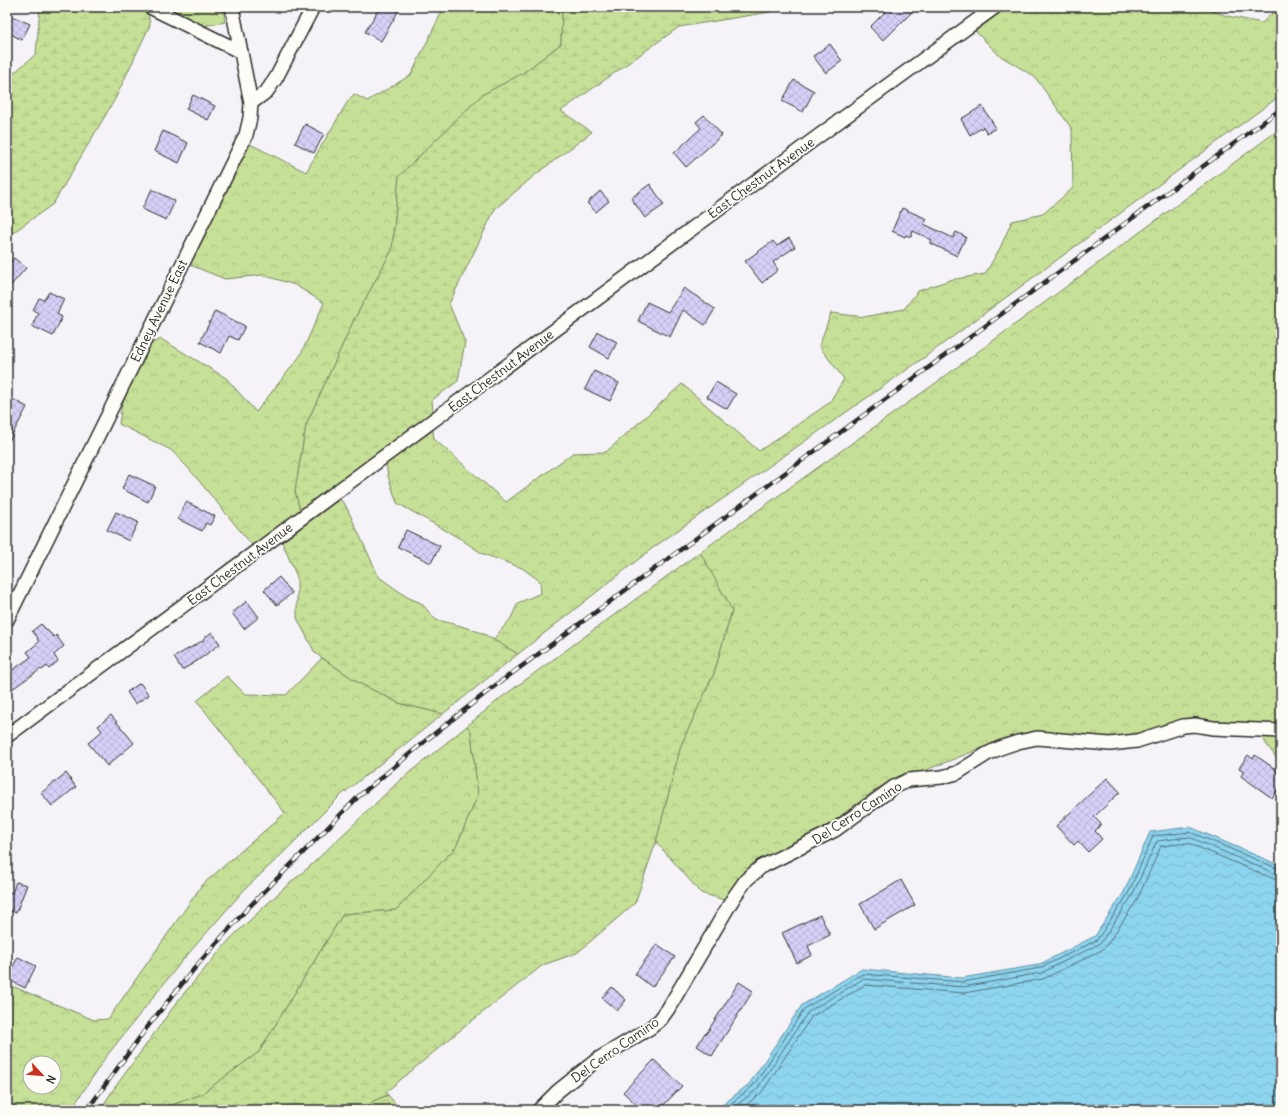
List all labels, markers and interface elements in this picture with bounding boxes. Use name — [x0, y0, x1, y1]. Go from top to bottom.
street label: East Chestnut Avenue — [704, 134, 818, 222]
street label: Edney Avenue East — [127, 256, 191, 365]
street label: East Chestnut Avenue — [445, 326, 557, 416]
street label: East Chestnut Avenue — [184, 519, 296, 609]
street label: Del Cerro Camino — [809, 778, 905, 848]
street label: Del Cerro Camino — [568, 1013, 662, 1087]
north arrow — [22, 1055, 62, 1095]
text: N — [43, 1073, 59, 1086]

